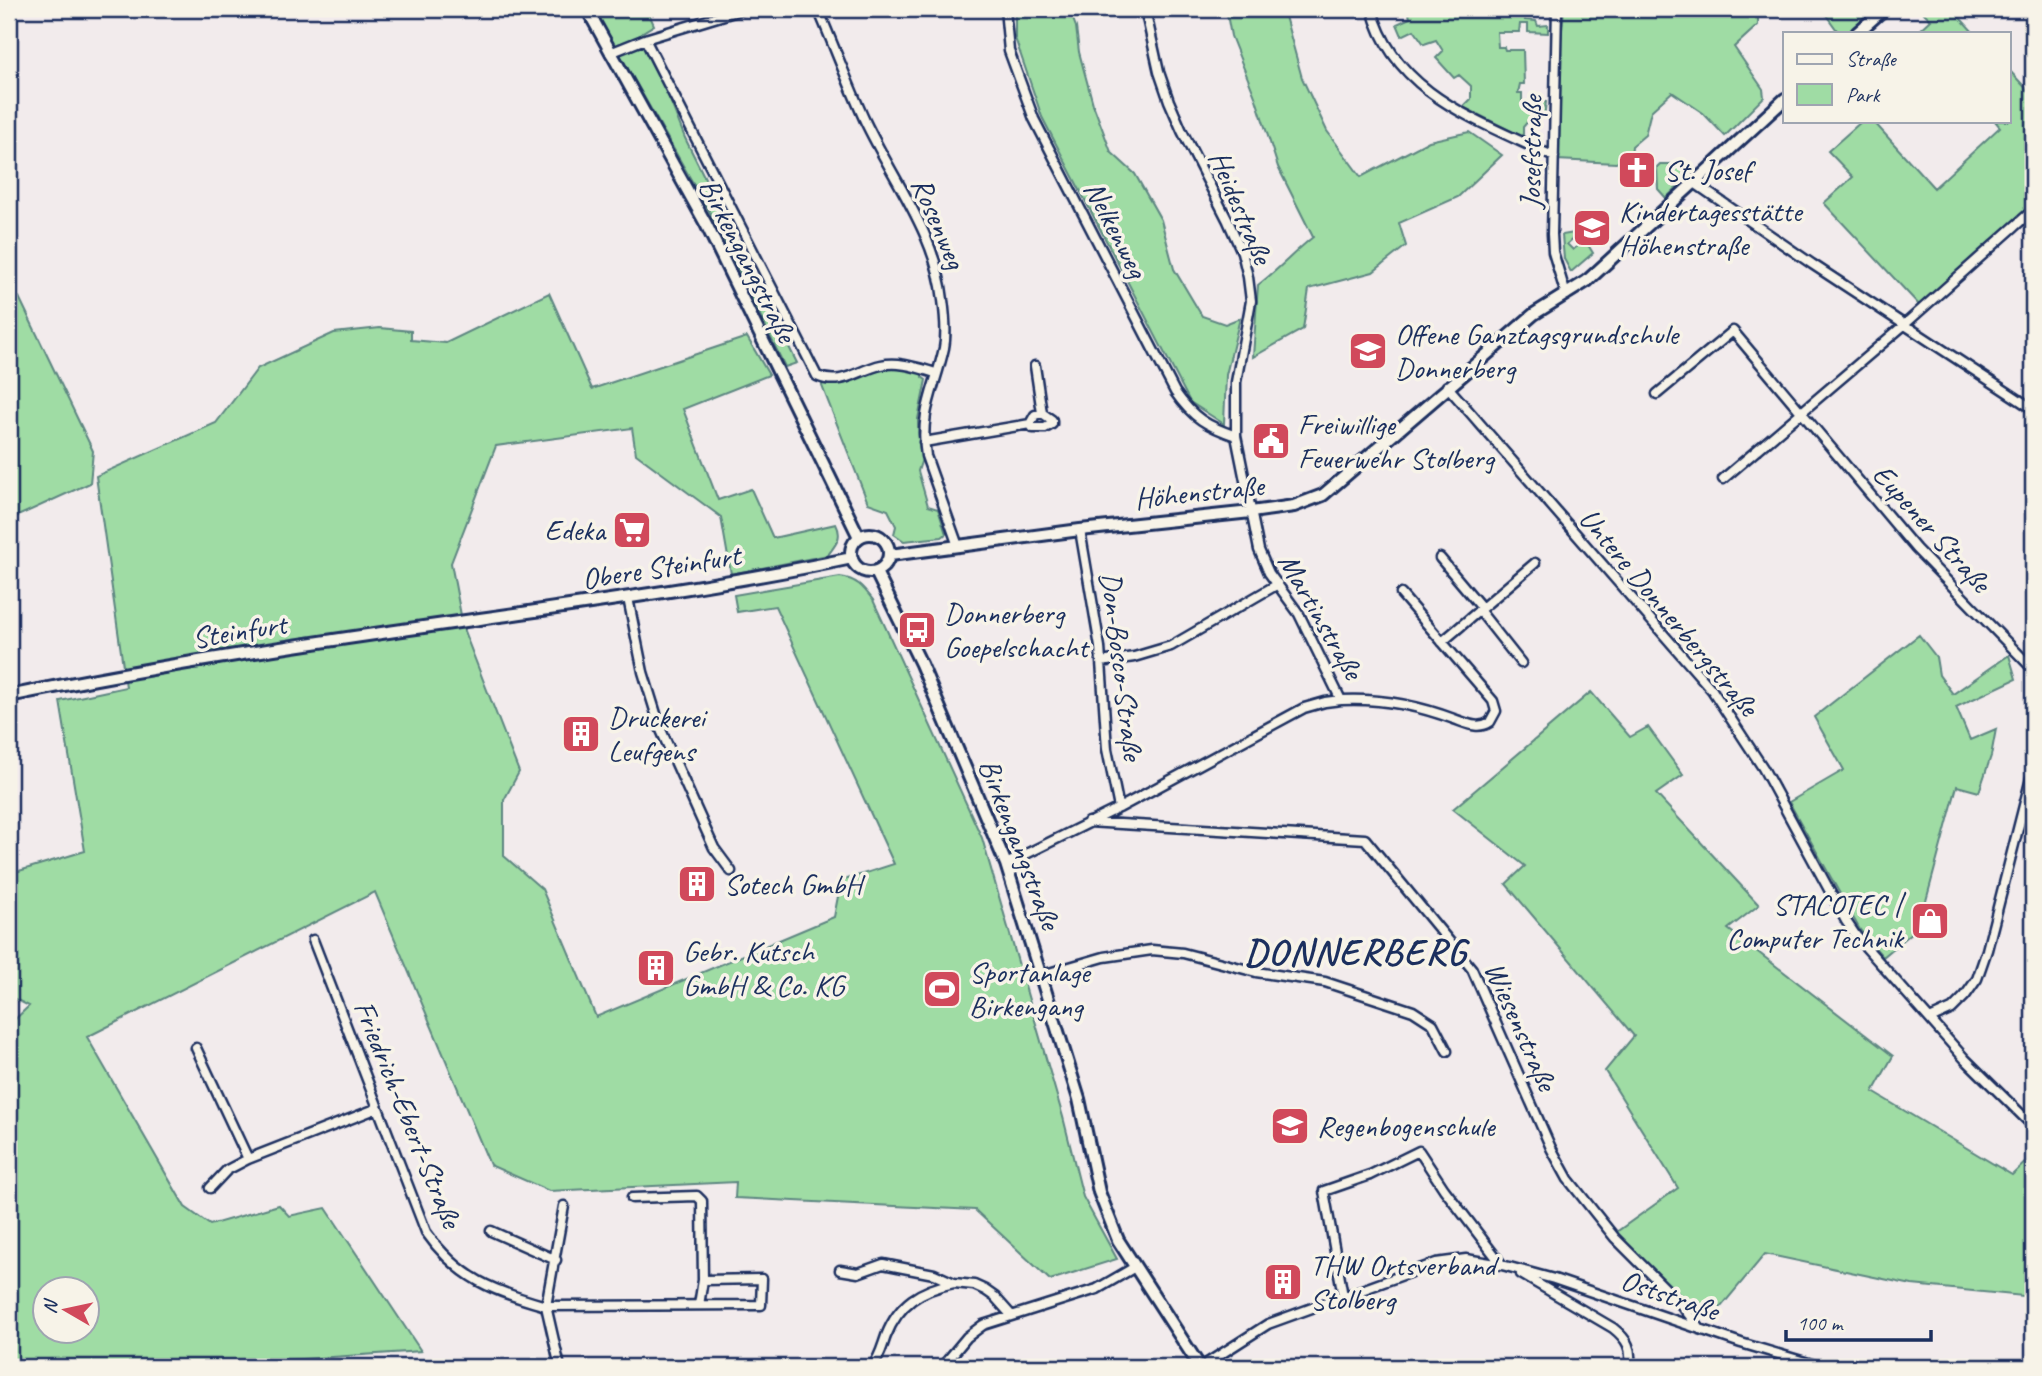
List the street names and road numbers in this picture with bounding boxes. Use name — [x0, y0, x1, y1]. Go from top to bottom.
street label: Josefstraße — [1511, 93, 1551, 211]
street label: Heidestraße — [1200, 145, 1283, 271]
street label: Birkengangstraße — [690, 171, 807, 351]
street label: Rosenweg — [903, 171, 976, 276]
street label: Nelkenweg — [1076, 174, 1157, 286]
street label: Eupener Straße — [1864, 456, 2001, 602]
street label: Höhenstraße — [1133, 466, 1268, 518]
street label: Untere Donnerbergstraße — [1571, 500, 1769, 726]
street label: Obere Steinfurt — [579, 535, 746, 598]
street label: Martinstraße — [1270, 546, 1373, 688]
street label: Don-Bosco-Straße — [1092, 570, 1153, 765]
street label: Steinfurt — [189, 604, 292, 657]
street label: Birkengangstraße — [970, 753, 1071, 937]
street label: Wiesenstraße — [1476, 956, 1567, 1098]
street label: Friedrich-Ebert-Straße — [345, 995, 472, 1235]
street label: Oststraße — [1616, 1261, 1726, 1330]

